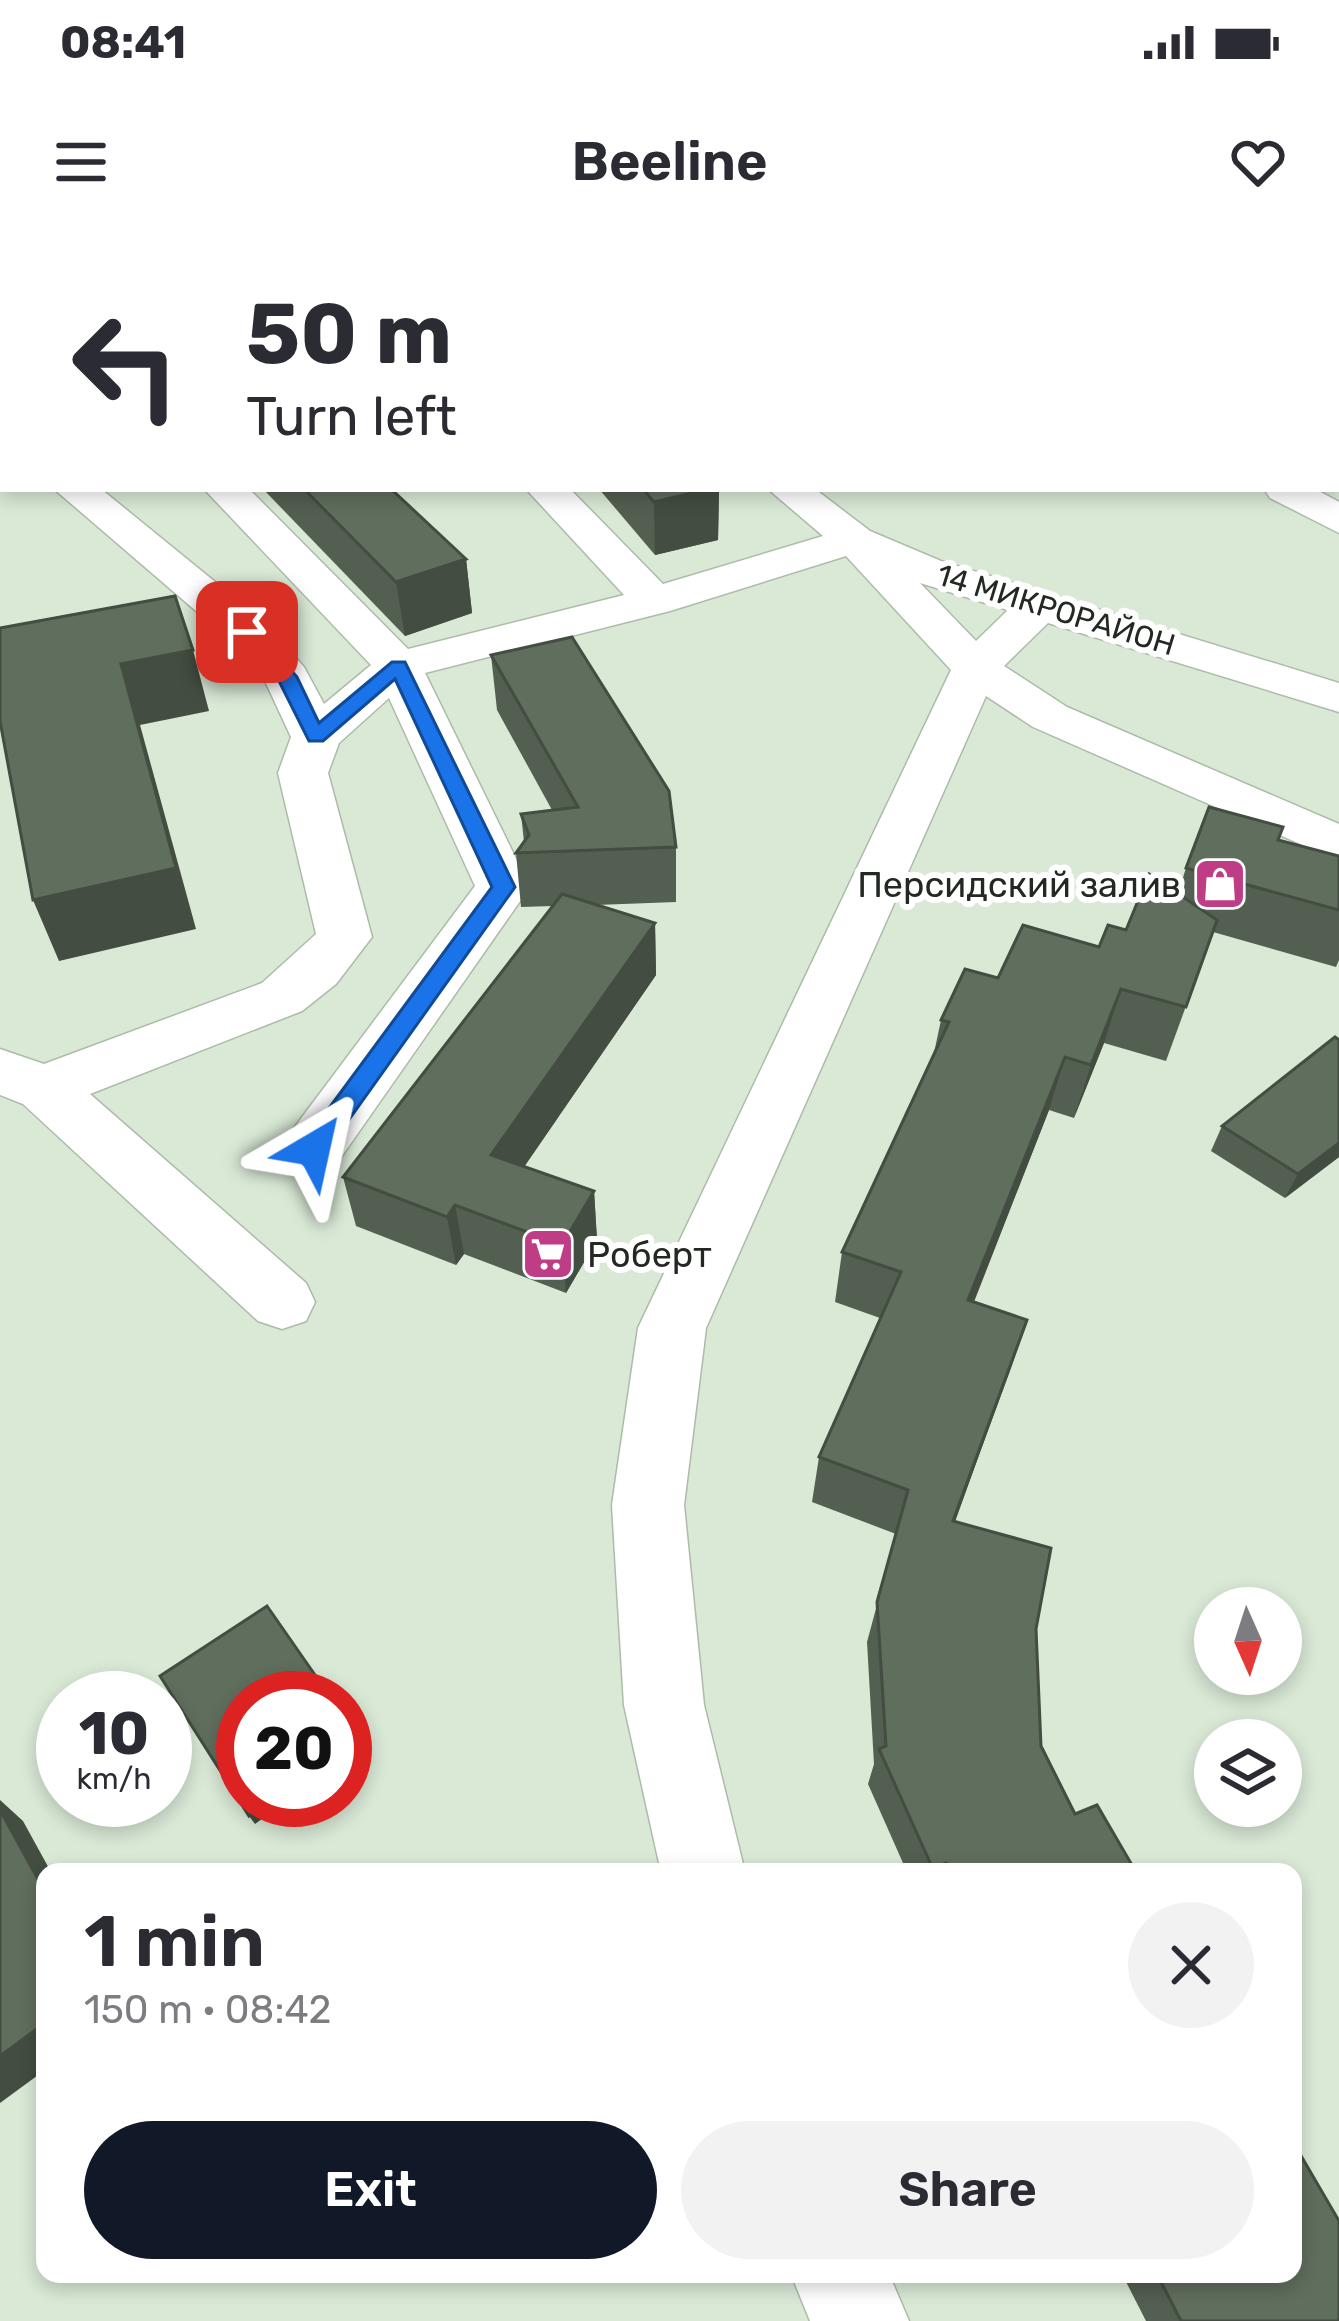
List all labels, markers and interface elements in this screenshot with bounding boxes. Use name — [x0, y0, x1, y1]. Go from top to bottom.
text: 08:41 — [60, 16, 186, 69]
icon: menu — [48, 129, 114, 195]
icon: heart — [1225, 129, 1291, 195]
text: Beeline — [571, 130, 768, 194]
text: 50 m — [246, 284, 452, 384]
icon: left — [48, 288, 204, 444]
text: Turn left — [246, 385, 457, 449]
street label: 14 МИКРОРАЙОН — [933, 557, 1179, 663]
pin — [196, 581, 298, 683]
icon: arrive — [214, 599, 280, 665]
shop icon: Персидский залив — [1192, 856, 1248, 912]
place label: Персидский залив — [857, 863, 1181, 906]
position arrow — [251, 1086, 377, 1212]
supermarket icon: Роберт — [520, 1226, 576, 1282]
place label: Роберт — [587, 1233, 712, 1276]
north arrow — [1194, 1587, 1302, 1695]
map controls — [1194, 1587, 1302, 1827]
speed limit sign: 20 — [216, 1671, 372, 1827]
text: 10 — [79, 1698, 149, 1769]
button: layers — [1194, 1719, 1302, 1827]
text: km/h — [77, 1761, 151, 1797]
text: 1 min — [84, 1899, 265, 1984]
button: close — [1128, 1902, 1254, 2028]
text: 150 m · 08:42 — [84, 1987, 332, 2033]
button: Exit — [84, 2121, 657, 2259]
button: Share — [681, 2121, 1254, 2259]

